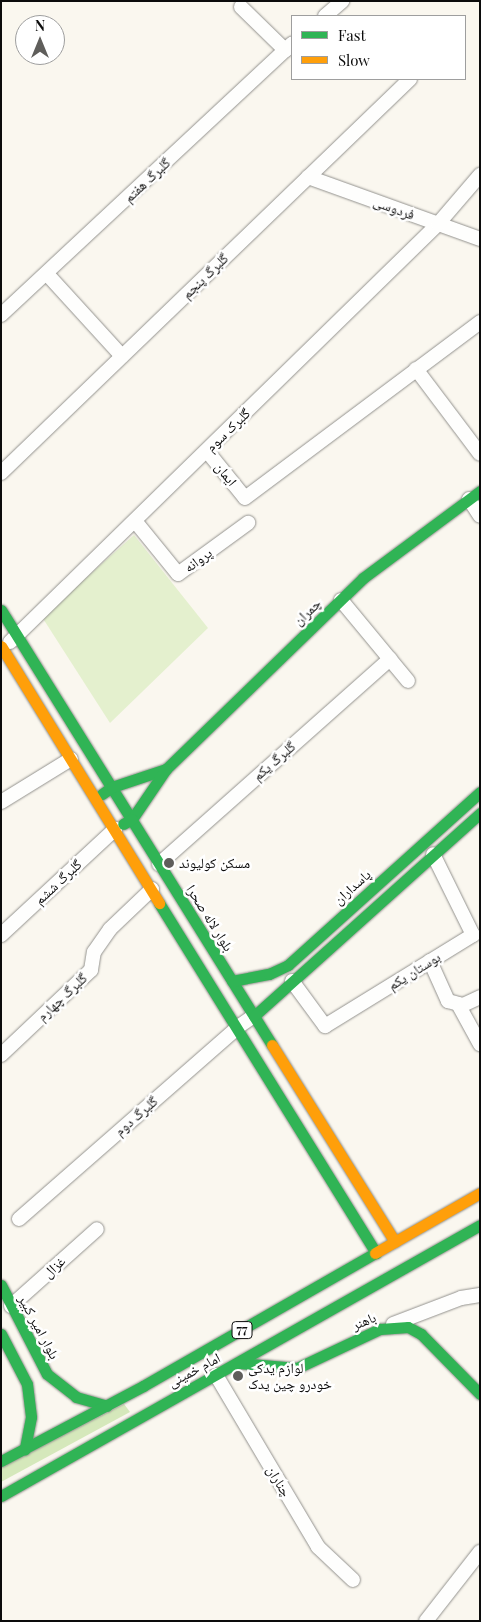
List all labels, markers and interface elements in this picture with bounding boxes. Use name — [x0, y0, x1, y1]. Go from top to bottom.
north arrow — [15, 15, 65, 65]
legend — [291, 15, 466, 80]
text: N — [35, 16, 45, 35]
text: Fast — [338, 25, 366, 45]
text: Slow — [338, 50, 370, 70]
street label: گلبرگ هفتم — [120, 154, 174, 206]
street label: فردوسی — [371, 193, 417, 223]
street label: گلبرگ پنجم — [178, 250, 232, 302]
street label: گلبرک سوم — [202, 405, 254, 455]
street label: ایمان — [211, 459, 241, 489]
street label: پروانه — [181, 544, 215, 576]
street label: چمران — [290, 595, 324, 629]
street label: گلبرگ یکم — [249, 738, 299, 784]
place label: مسکن کولیوند — [179, 855, 250, 871]
street label: گلبرگ ششم — [31, 856, 85, 908]
marker: مسکن کولیوند — [163, 857, 175, 869]
street label: پاسداران — [330, 866, 374, 908]
street label: بلوار لاله صحرا — [183, 882, 237, 954]
street label: بوستان یکم — [385, 948, 443, 994]
street label: گلبرگ چهارم — [33, 970, 91, 1024]
street label: گلبرگ دوم — [111, 1093, 161, 1139]
street label: غزال — [39, 1253, 69, 1281]
street label: بلوار امیر کبیر — [15, 1292, 63, 1362]
street label: باهنر — [350, 1309, 378, 1333]
road number: 77 — [231, 1320, 253, 1340]
street label: امام خمینی — [165, 1349, 223, 1391]
place label: لوازم یدکی خودرو چین یدک — [248, 1360, 332, 1392]
marker: لوازم یدکی خودرو چین یدک — [232, 1370, 244, 1382]
street label: چناران — [263, 1462, 295, 1500]

